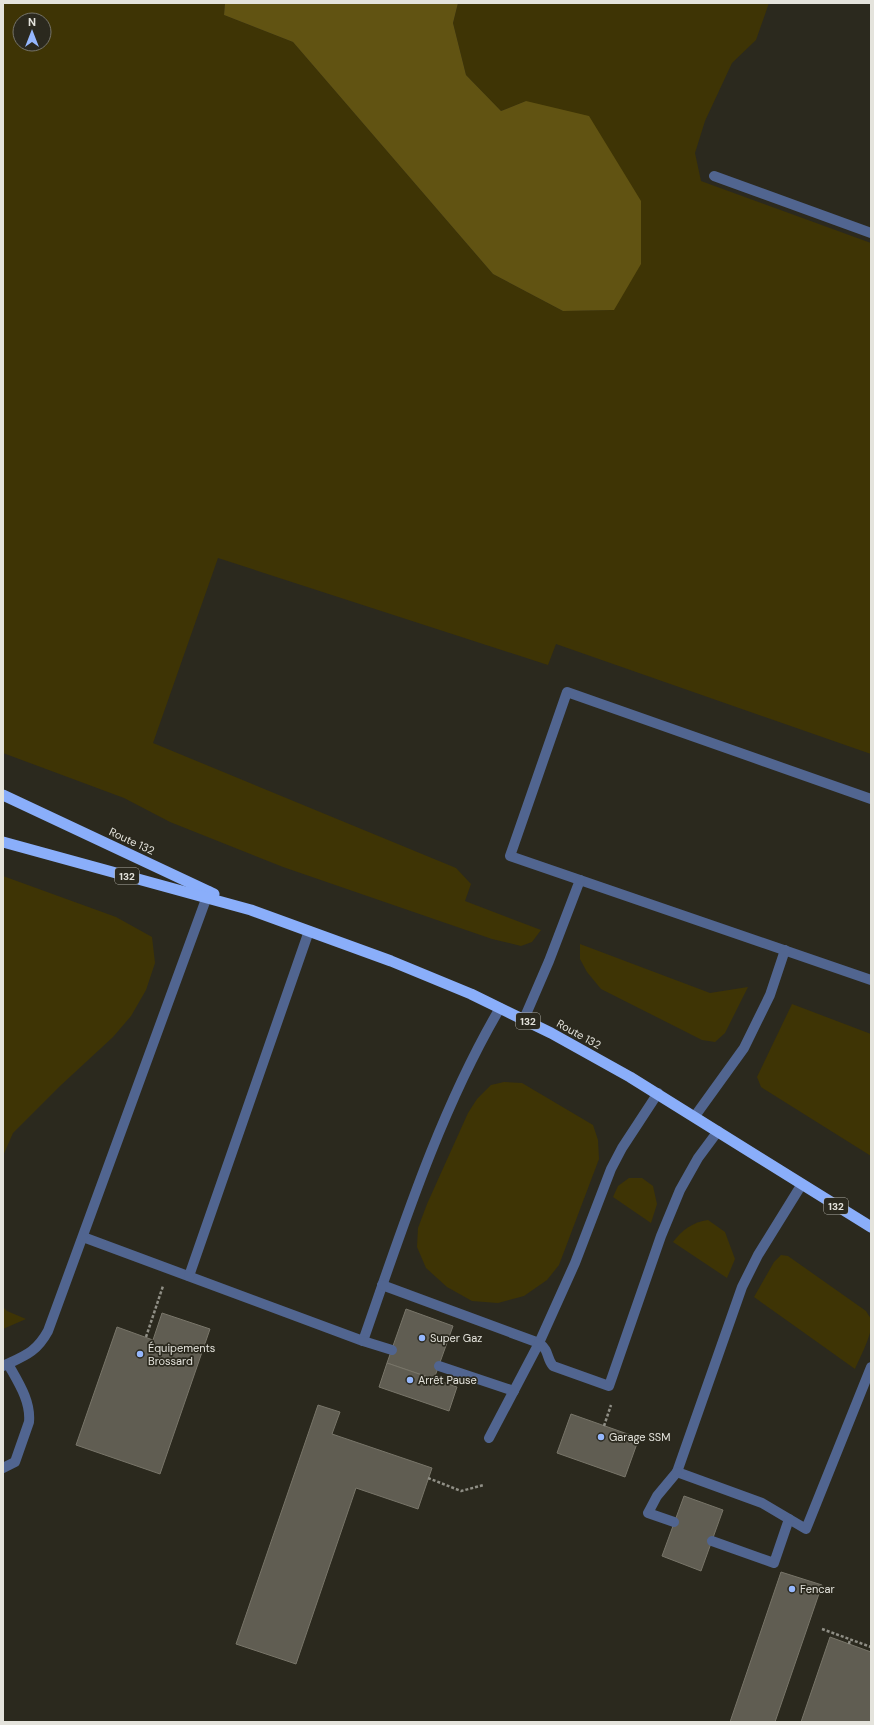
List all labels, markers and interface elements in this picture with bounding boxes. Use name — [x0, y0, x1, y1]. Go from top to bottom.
north arrow — [12, 12, 52, 52]
text: N — [28, 15, 36, 29]
street label: Route 132 — [107, 824, 157, 858]
road number: 132 — [115, 868, 139, 884]
road number: 132 — [516, 1013, 540, 1029]
street label: Route 132 — [554, 1016, 604, 1052]
road number: 132 — [824, 1198, 848, 1214]
place label: Super Gaz — [430, 1331, 482, 1345]
marker: Super Gaz — [417, 1333, 427, 1343]
place label: Équipements Brossard — [148, 1341, 215, 1368]
marker: Équipements Brossard — [135, 1349, 145, 1359]
place label: Arrêt Pause — [418, 1373, 477, 1387]
marker: Arrêt Pause — [405, 1375, 415, 1385]
place label: Garage SSM — [609, 1430, 670, 1444]
marker: Garage SSM — [596, 1432, 606, 1442]
place label: Fencar — [800, 1582, 835, 1596]
marker: Fencar — [787, 1584, 797, 1594]

